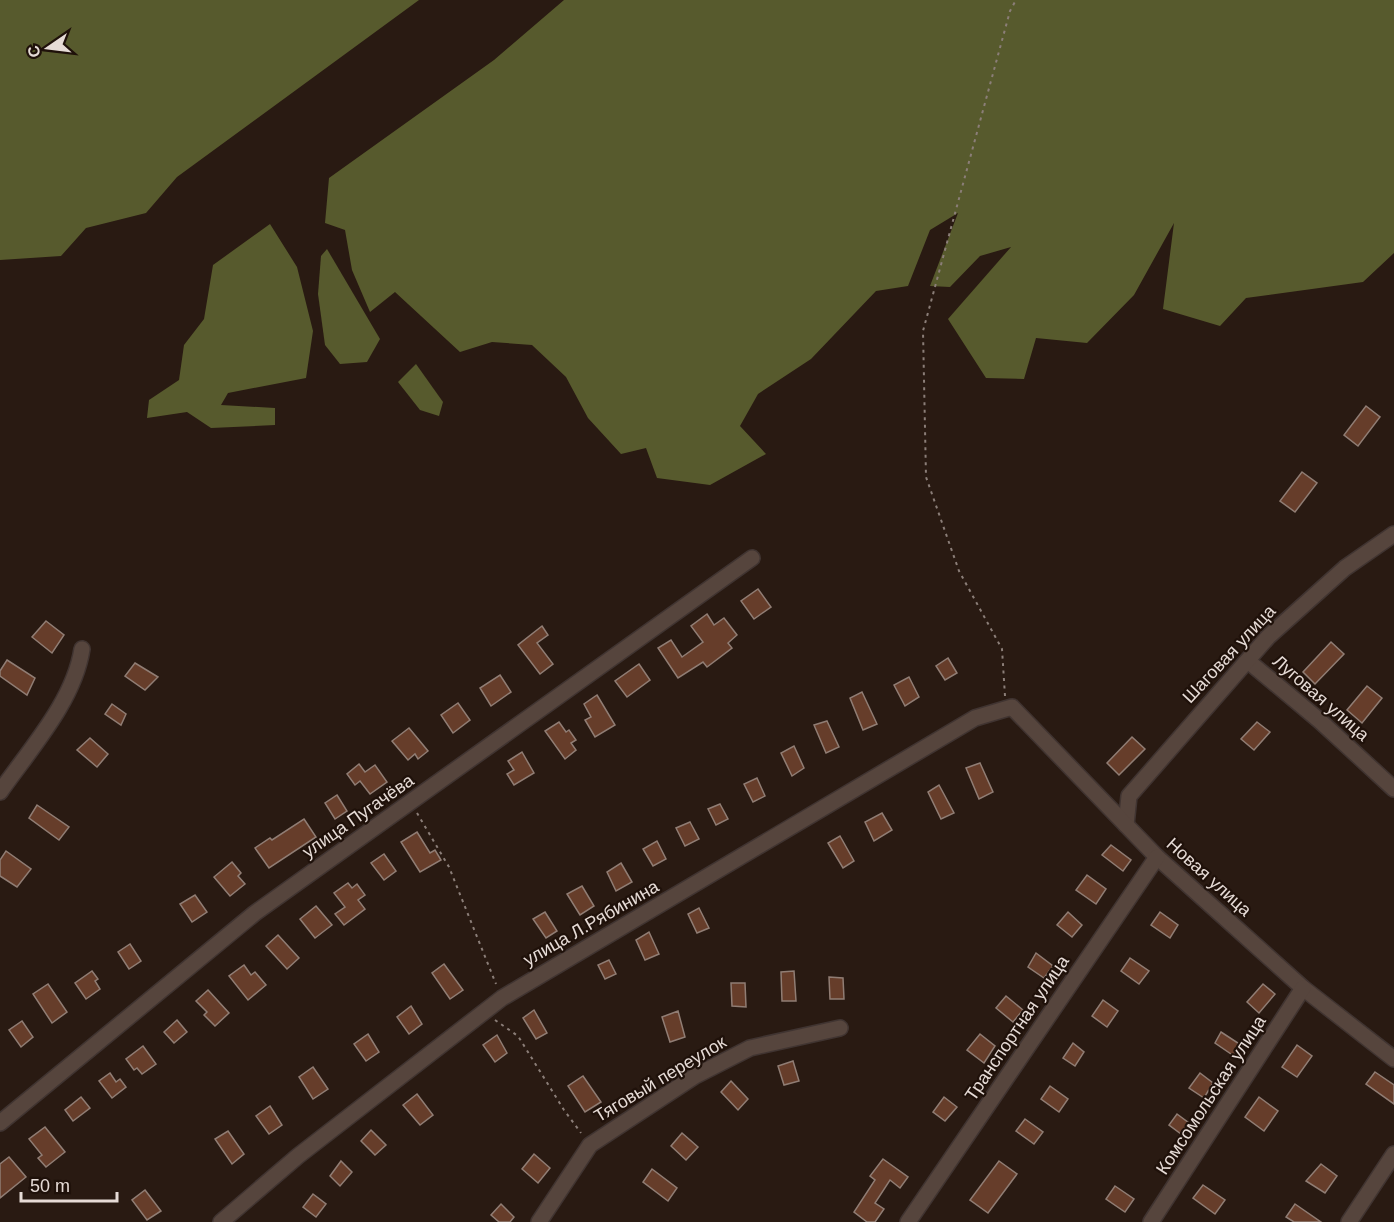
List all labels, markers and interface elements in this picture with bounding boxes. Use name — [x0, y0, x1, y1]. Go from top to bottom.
north arrow — [18, 18, 78, 78]
text: С — [24, 43, 44, 59]
street label: Шаговая улица — [1179, 600, 1280, 707]
street label: Луговая улица — [1269, 651, 1374, 746]
street label: улица Пугачёва — [299, 770, 418, 862]
street label: Новая улица — [1163, 834, 1256, 921]
street label: улица Л.Рябинина — [520, 876, 663, 970]
street label: Транспортная улица — [961, 951, 1074, 1104]
street label: Комсомольская улица — [1152, 1011, 1270, 1178]
street label: Тяговый переулок — [590, 1032, 730, 1126]
scale bar — [21, 1165, 117, 1203]
text: 50 m — [30, 1176, 70, 1196]

